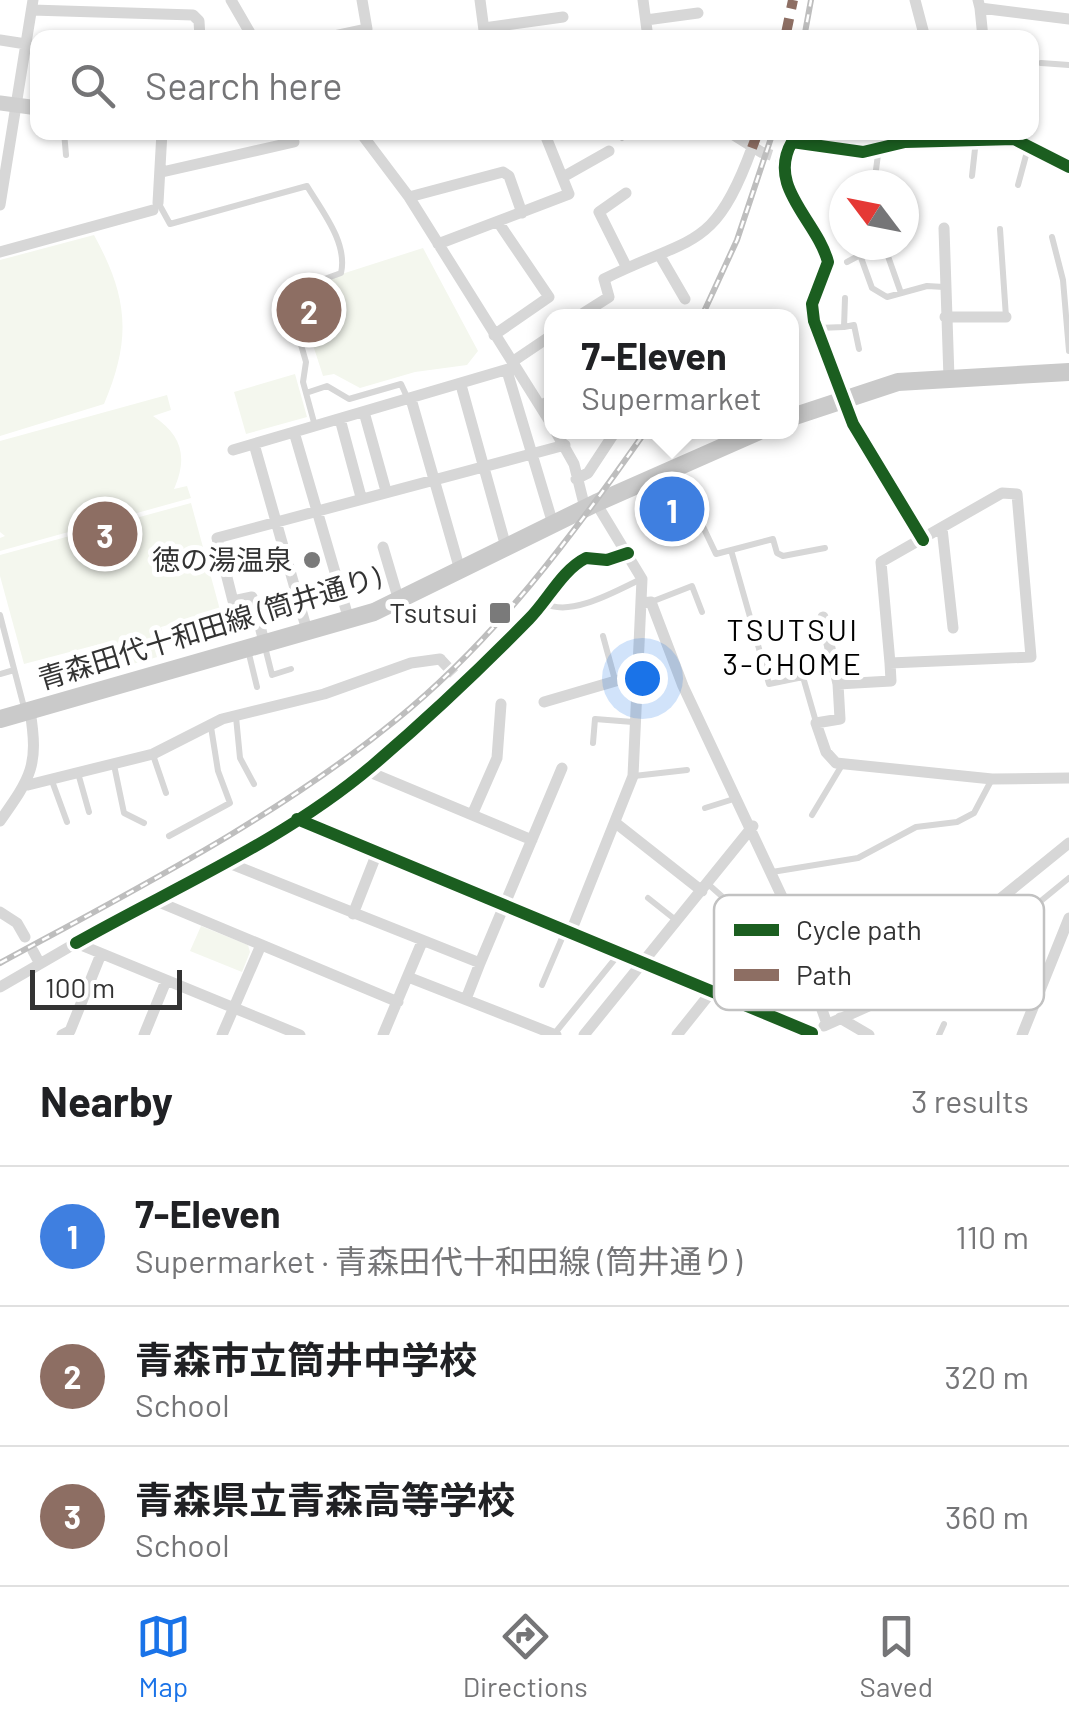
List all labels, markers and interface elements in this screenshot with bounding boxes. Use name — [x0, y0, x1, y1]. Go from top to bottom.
search box — [30, 30, 1039, 140]
icon: search — [65, 58, 120, 113]
text: Search here — [145, 62, 343, 108]
north arrow — [829, 170, 919, 260]
pin: 2 — [276, 272, 342, 348]
popup — [544, 309, 799, 439]
text: 7-Eleven — [581, 332, 727, 378]
text: Supermarket — [581, 378, 762, 416]
pin: 1 — [640, 472, 704, 546]
pin: 3 — [72, 496, 138, 572]
place label: 徳の湯温泉 — [152, 542, 292, 576]
marker: 徳の湯温泉 — [301, 549, 323, 571]
street label: 青森田代十和田線 (筒井通り) — [33, 559, 385, 695]
place label: Tsutsui — [389, 595, 478, 629]
marker: Tsutsui — [487, 600, 513, 626]
district label: TSUTSUI 3-CHOME — [723, 611, 863, 681]
your location — [617, 653, 668, 704]
legend — [714, 895, 1044, 1010]
text: Cycle path — [796, 912, 922, 946]
text: Path — [796, 957, 852, 991]
scale bar — [30, 965, 182, 1010]
text: 100 m — [45, 970, 115, 1004]
text: Nearby — [40, 1075, 173, 1125]
text: 3 results — [911, 1081, 1029, 1119]
text: 7-Eleven — [135, 1190, 281, 1236]
text: 1 — [67, 1217, 78, 1255]
text: 110 m — [956, 1217, 1029, 1255]
text: Supermarket · 青森田代十和田線 (筒井通り) — [135, 1241, 742, 1279]
text: 青森市立筒井中学校 — [135, 1336, 477, 1382]
text: 2 — [64, 1357, 81, 1395]
text: 320 m — [944, 1357, 1029, 1395]
text: School — [135, 1385, 230, 1423]
text: 青森県立青森高等学校 — [135, 1476, 515, 1522]
text: 3 — [64, 1497, 81, 1535]
text: 360 m — [945, 1497, 1029, 1535]
text: School — [135, 1525, 230, 1563]
tab: Map — [136, 1609, 191, 1703]
tab: Directions — [463, 1609, 588, 1703]
tab: Saved — [860, 1609, 933, 1703]

